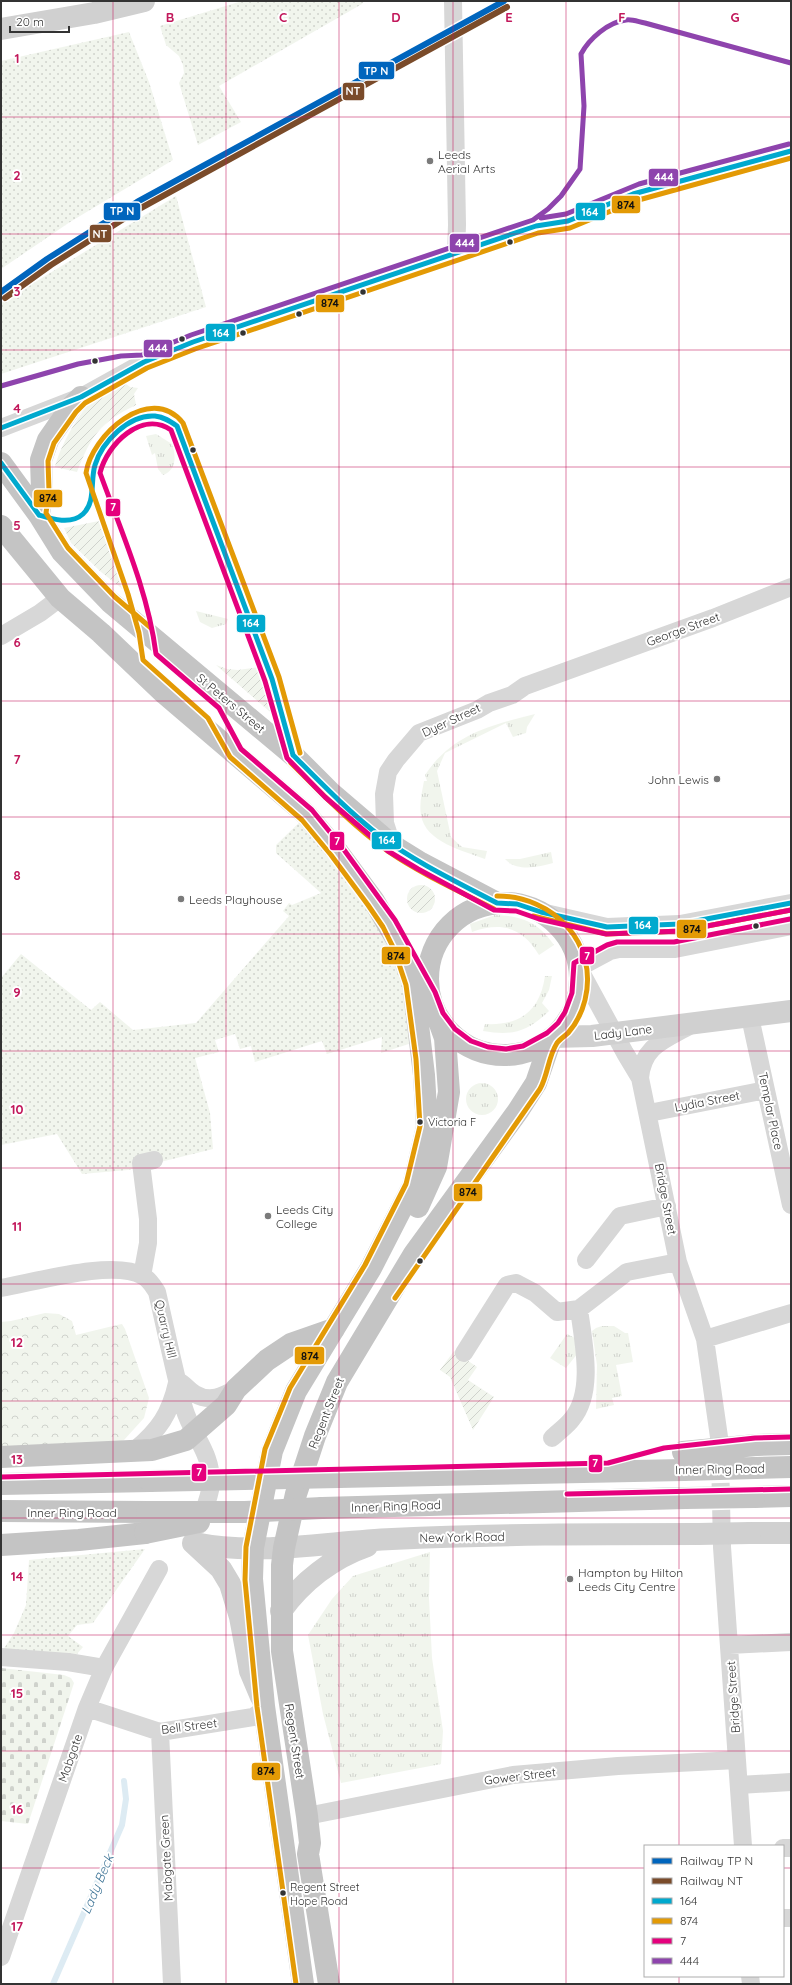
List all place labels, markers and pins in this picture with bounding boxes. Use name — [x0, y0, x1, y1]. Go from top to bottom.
place label: Leeds Aerial Arts — [438, 147, 496, 176]
marker: Leeds Aerial Arts — [425, 156, 435, 166]
unlabelled marker — [505, 237, 515, 247]
unlabelled marker — [358, 287, 368, 297]
unlabelled marker — [294, 309, 304, 319]
unlabelled marker — [238, 328, 248, 338]
unlabelled marker — [177, 334, 187, 344]
unlabelled marker — [90, 356, 100, 366]
unlabelled marker — [188, 445, 198, 455]
place label: John Lewis — [647, 772, 709, 787]
marker: John Lewis — [712, 774, 722, 784]
place label: Leeds Playhouse — [189, 892, 283, 907]
marker: Leeds Playhouse — [176, 894, 186, 904]
unlabelled marker — [751, 921, 761, 931]
place label: Victoria F — [428, 1115, 476, 1129]
marker: Victoria F — [415, 1117, 425, 1127]
place label: Leeds City College — [276, 1202, 333, 1231]
marker: Leeds City College — [263, 1211, 273, 1221]
unlabelled marker — [415, 1256, 425, 1266]
place label: Hampton by Hilton Leeds City Centre — [578, 1565, 683, 1594]
marker: Hampton by Hilton Leeds City Centre — [565, 1574, 575, 1584]
place label: Regent Street Hope Road — [290, 1880, 360, 1908]
marker: Regent Street Hope Road — [278, 1888, 288, 1898]

